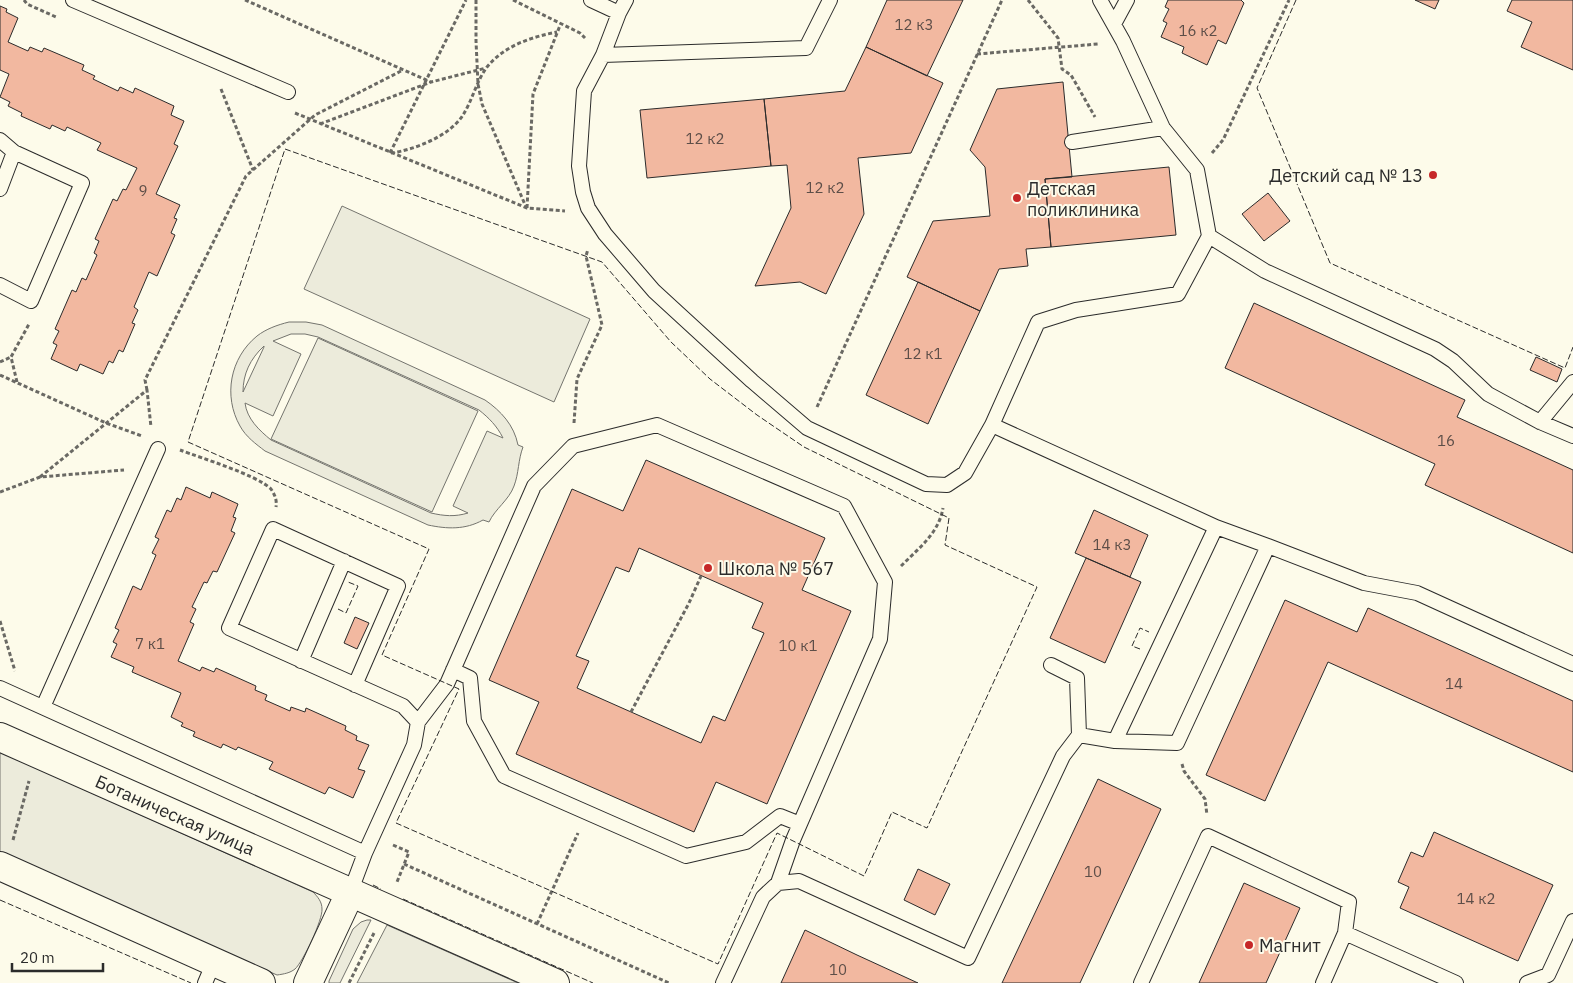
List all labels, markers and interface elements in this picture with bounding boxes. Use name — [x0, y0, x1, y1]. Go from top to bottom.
house number: 12 к3 — [895, 15, 933, 34]
house number: 16 к2 — [1179, 21, 1217, 40]
house number: 12 к2 — [686, 129, 724, 148]
place label: Детский сад № 13 — [1269, 164, 1423, 187]
marker: Детский сад № 13 — [1427, 169, 1439, 181]
place label: Детская поликлиника — [1027, 177, 1140, 221]
house number: 12 к2 — [806, 178, 844, 197]
house number: 9 — [138, 181, 148, 200]
marker: Детская поликлиника — [1011, 192, 1023, 204]
house number: 12 к1 — [904, 344, 942, 363]
house number: 16 — [1437, 431, 1455, 450]
house number: 14 к3 — [1093, 535, 1131, 554]
place label: Школа № 567 — [718, 557, 834, 580]
marker: Школа № 567 — [702, 562, 714, 574]
house number: 7 к1 — [135, 634, 165, 653]
house number: 10 к1 — [779, 636, 817, 655]
house number: 14 — [1445, 674, 1463, 693]
street label: Ботаническая улица — [92, 770, 259, 861]
house number: 10 — [1084, 862, 1102, 881]
house number: 14 к2 — [1457, 889, 1495, 908]
place label: Магнит — [1259, 934, 1321, 957]
marker: Магнит — [1243, 939, 1255, 951]
scale bar — [12, 940, 104, 972]
text: 20 m — [20, 948, 55, 967]
house number: 10 — [829, 960, 847, 979]

